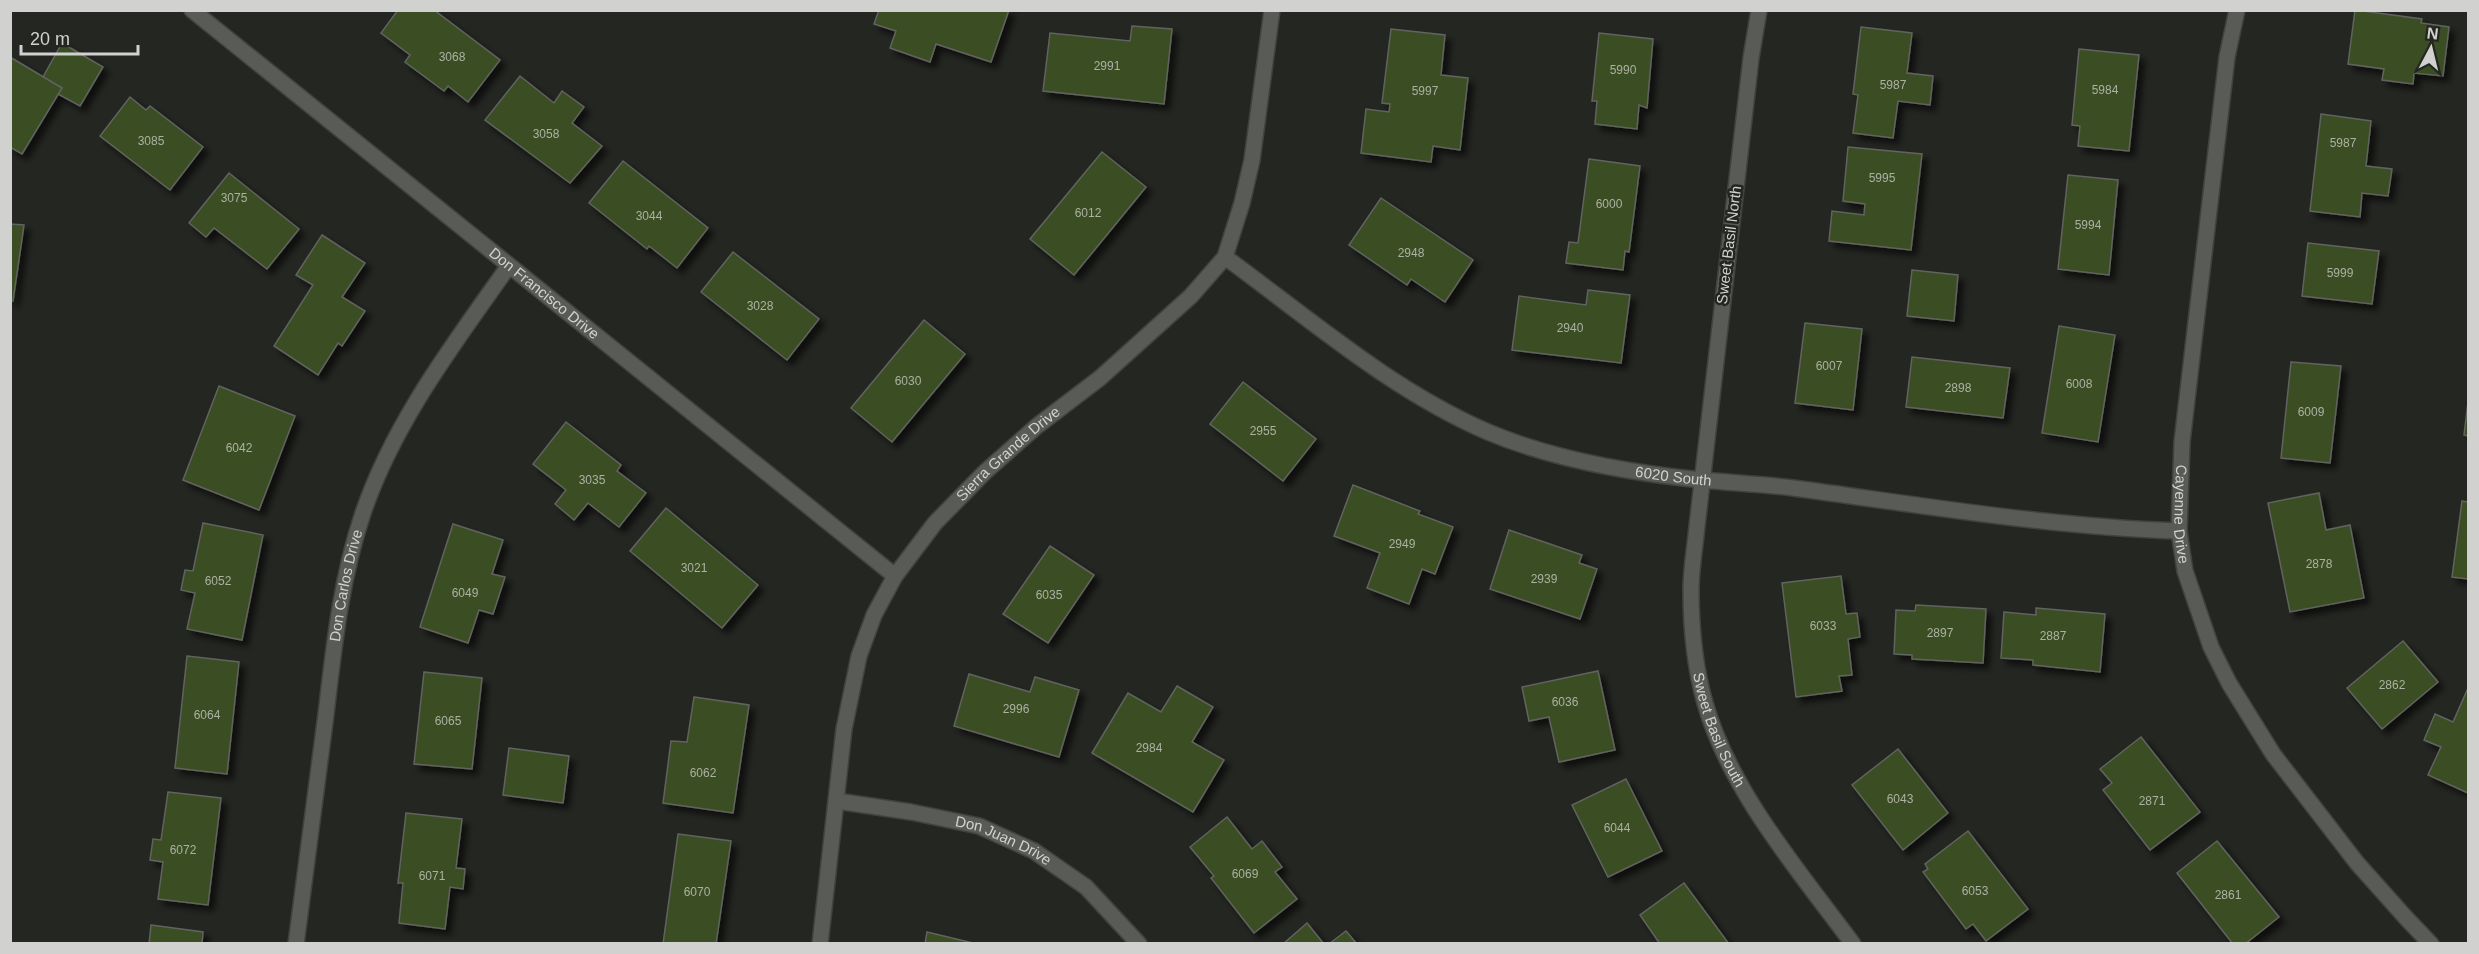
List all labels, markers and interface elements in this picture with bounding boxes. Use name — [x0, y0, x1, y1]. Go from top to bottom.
scale bar — [21, 18, 138, 56]
north arrow — [2401, 18, 2461, 78]
text: N — [2426, 24, 2440, 43]
text: 20 m — [30, 29, 70, 49]
house number: 3068 — [439, 50, 466, 64]
house number: 2991 — [1094, 59, 1121, 73]
house number: 5990 — [1610, 63, 1637, 77]
house number: 5987 — [1880, 78, 1907, 92]
house number: 5984 — [2092, 83, 2119, 97]
house number: 5997 — [1412, 84, 1439, 98]
house number: 3058 — [533, 127, 560, 141]
house number: 3085 — [138, 134, 165, 148]
house number: 5987 — [2330, 136, 2357, 150]
house number: 5995 — [1869, 171, 1896, 185]
street label: Sweet Basil North — [1713, 185, 1744, 305]
house number: 3075 — [221, 191, 248, 205]
house number: 6000 — [1596, 197, 1623, 211]
house number: 6012 — [1075, 206, 1102, 220]
house number: 3044 — [636, 209, 663, 223]
house number: 5994 — [2075, 218, 2102, 232]
street label: Don Francisco Drive — [486, 244, 603, 342]
house number: 2948 — [1398, 246, 1425, 260]
house number: 5999 — [2327, 266, 2354, 280]
house number: 3028 — [747, 299, 774, 313]
house number: 2940 — [1557, 321, 1584, 335]
house number: 6007 — [1816, 359, 1843, 373]
house number: 6030 — [895, 374, 922, 388]
house number: 6008 — [2066, 377, 2093, 391]
house number: 2898 — [1945, 381, 1972, 395]
street label: Sierra Grande Drive — [952, 403, 1063, 504]
house number: 6009 — [2298, 405, 2325, 419]
house number: 2955 — [1250, 424, 1277, 438]
house number: 6042 — [226, 441, 253, 455]
street label: 6020 South — [1634, 463, 1712, 489]
street label: Cayenne Drive — [2171, 464, 2193, 565]
house number: 3035 — [579, 473, 606, 487]
street label: Don Carlos Drive — [326, 527, 365, 643]
house number: 2949 — [1389, 537, 1416, 551]
house number: 2878 — [2306, 557, 2333, 571]
house number: 3021 — [681, 561, 708, 575]
house number: 2939 — [1531, 572, 1558, 586]
house number: 6052 — [205, 574, 232, 588]
house number: 6049 — [452, 586, 479, 600]
house number: 6035 — [1036, 588, 1063, 602]
house number: 6033 — [1810, 619, 1837, 633]
house number: 2897 — [1927, 626, 1954, 640]
house number: 2887 — [2040, 629, 2067, 643]
street label: Sweet Basil South — [1690, 671, 1749, 790]
house number: 2862 — [2379, 678, 2406, 692]
house number: 6036 — [1552, 695, 1579, 709]
house number: 2996 — [1003, 702, 1030, 716]
house number: 6064 — [194, 708, 221, 722]
house number: 6065 — [435, 714, 462, 728]
house number: 2984 — [1136, 741, 1163, 755]
house number: 6062 — [690, 766, 717, 780]
house number: 6043 — [1887, 792, 1914, 806]
house number: 2871 — [2139, 794, 2166, 808]
street label: Don Juan Drive — [954, 812, 1055, 868]
house number: 6044 — [1604, 821, 1631, 835]
house number: 6072 — [170, 843, 197, 857]
house number: 6069 — [1232, 867, 1259, 881]
house number: 6071 — [419, 869, 446, 883]
house number: 6053 — [1962, 884, 1989, 898]
house number: 6070 — [684, 885, 711, 899]
house number: 2861 — [2215, 888, 2242, 902]

